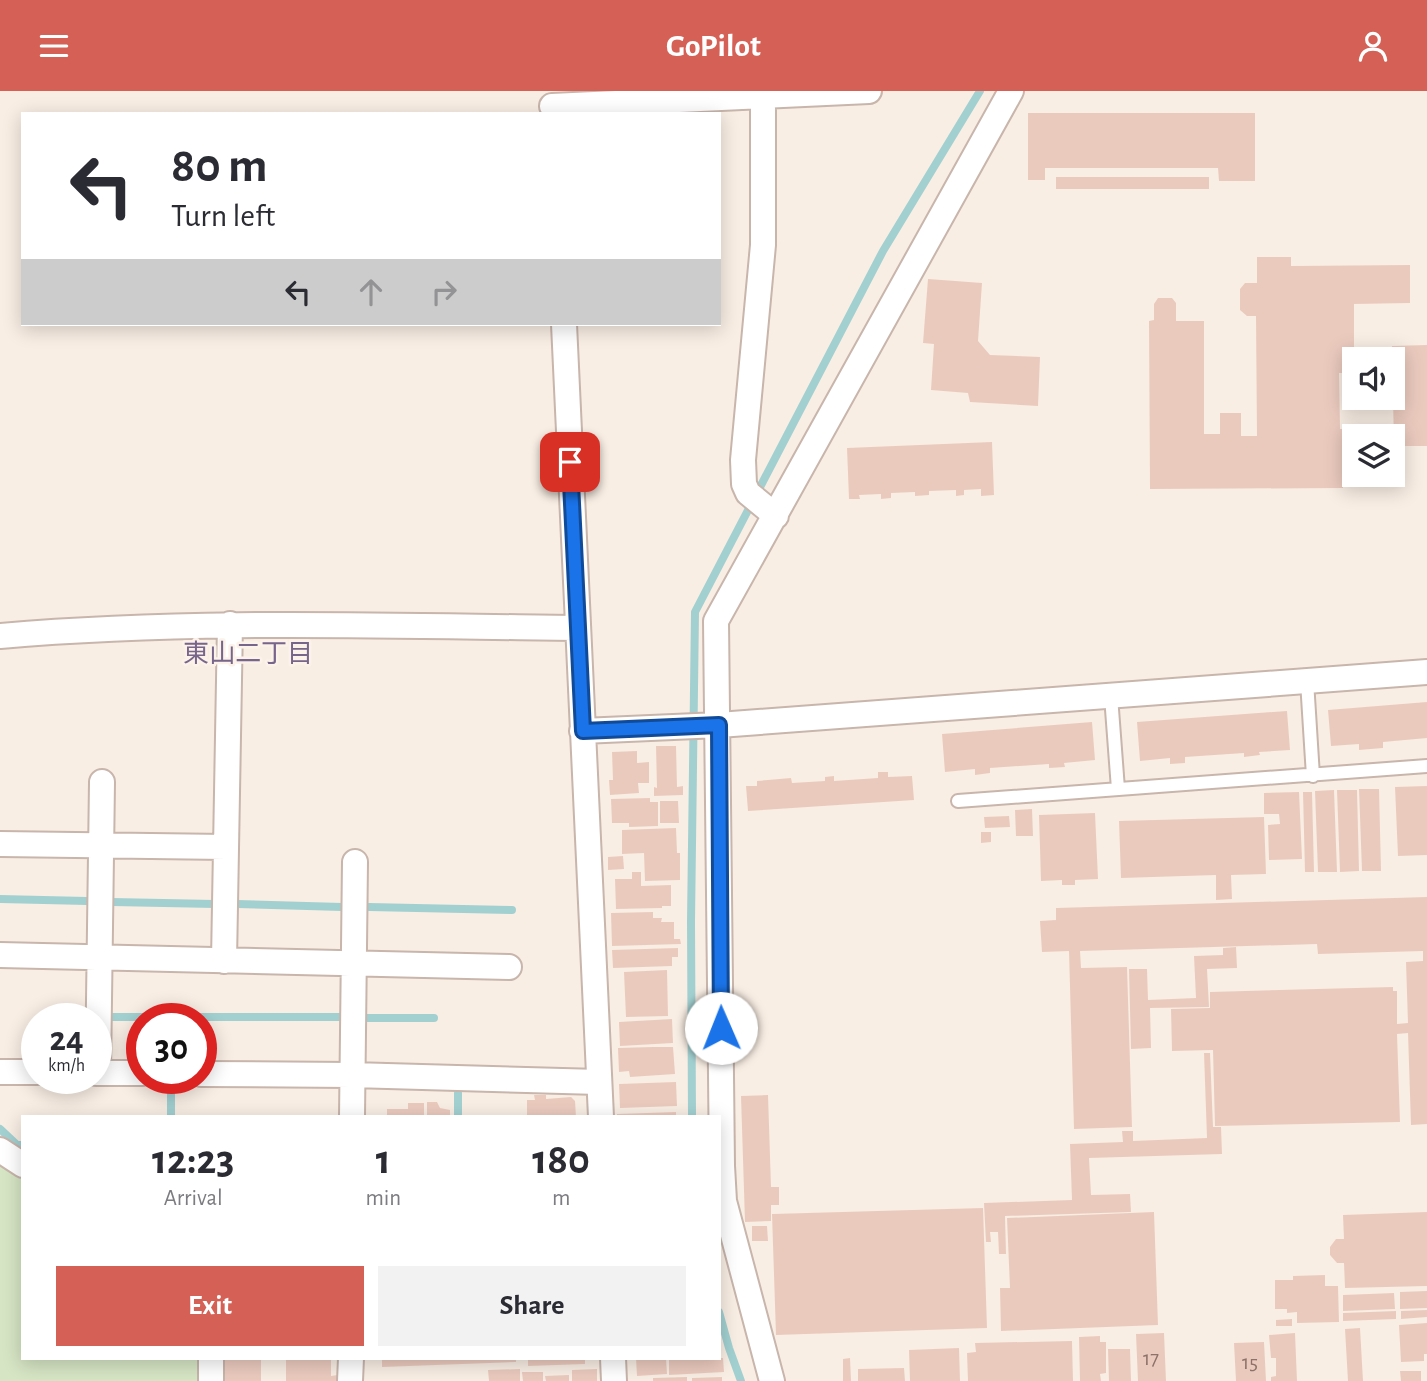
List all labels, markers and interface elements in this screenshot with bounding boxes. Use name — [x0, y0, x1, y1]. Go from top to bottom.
icon: menu — [35, 27, 73, 65]
icon: person — [1354, 27, 1392, 65]
text: GoPilot — [666, 30, 761, 62]
icon: left — [56, 140, 147, 231]
text: 80 m — [171, 142, 268, 191]
text: Turn left — [171, 200, 275, 232]
icon: left — [279, 273, 317, 311]
icon: ahead — [352, 273, 390, 311]
icon: right — [425, 273, 463, 311]
map controls — [1342, 347, 1405, 487]
button: sound — [1342, 347, 1405, 410]
button: layers — [1342, 424, 1405, 487]
pin — [540, 432, 600, 492]
icon: arrive — [551, 443, 589, 481]
district label: 東山二丁目 — [183, 640, 313, 667]
position arrow — [684, 991, 758, 1065]
speed limit sign: 30 — [126, 1003, 217, 1094]
text: 24 — [49, 1022, 84, 1057]
text: km/h — [48, 1057, 85, 1075]
text: 12:23 — [152, 1139, 234, 1181]
text: 1 — [376, 1139, 391, 1181]
text: 180 — [532, 1139, 590, 1181]
text: Arrival — [164, 1187, 223, 1210]
text: min — [365, 1187, 401, 1210]
text: m — [552, 1187, 570, 1210]
button: Exit — [56, 1266, 364, 1346]
button: Share — [378, 1266, 686, 1346]
house number: 17 — [1143, 1348, 1159, 1369]
house number: 15 — [1242, 1352, 1258, 1373]

